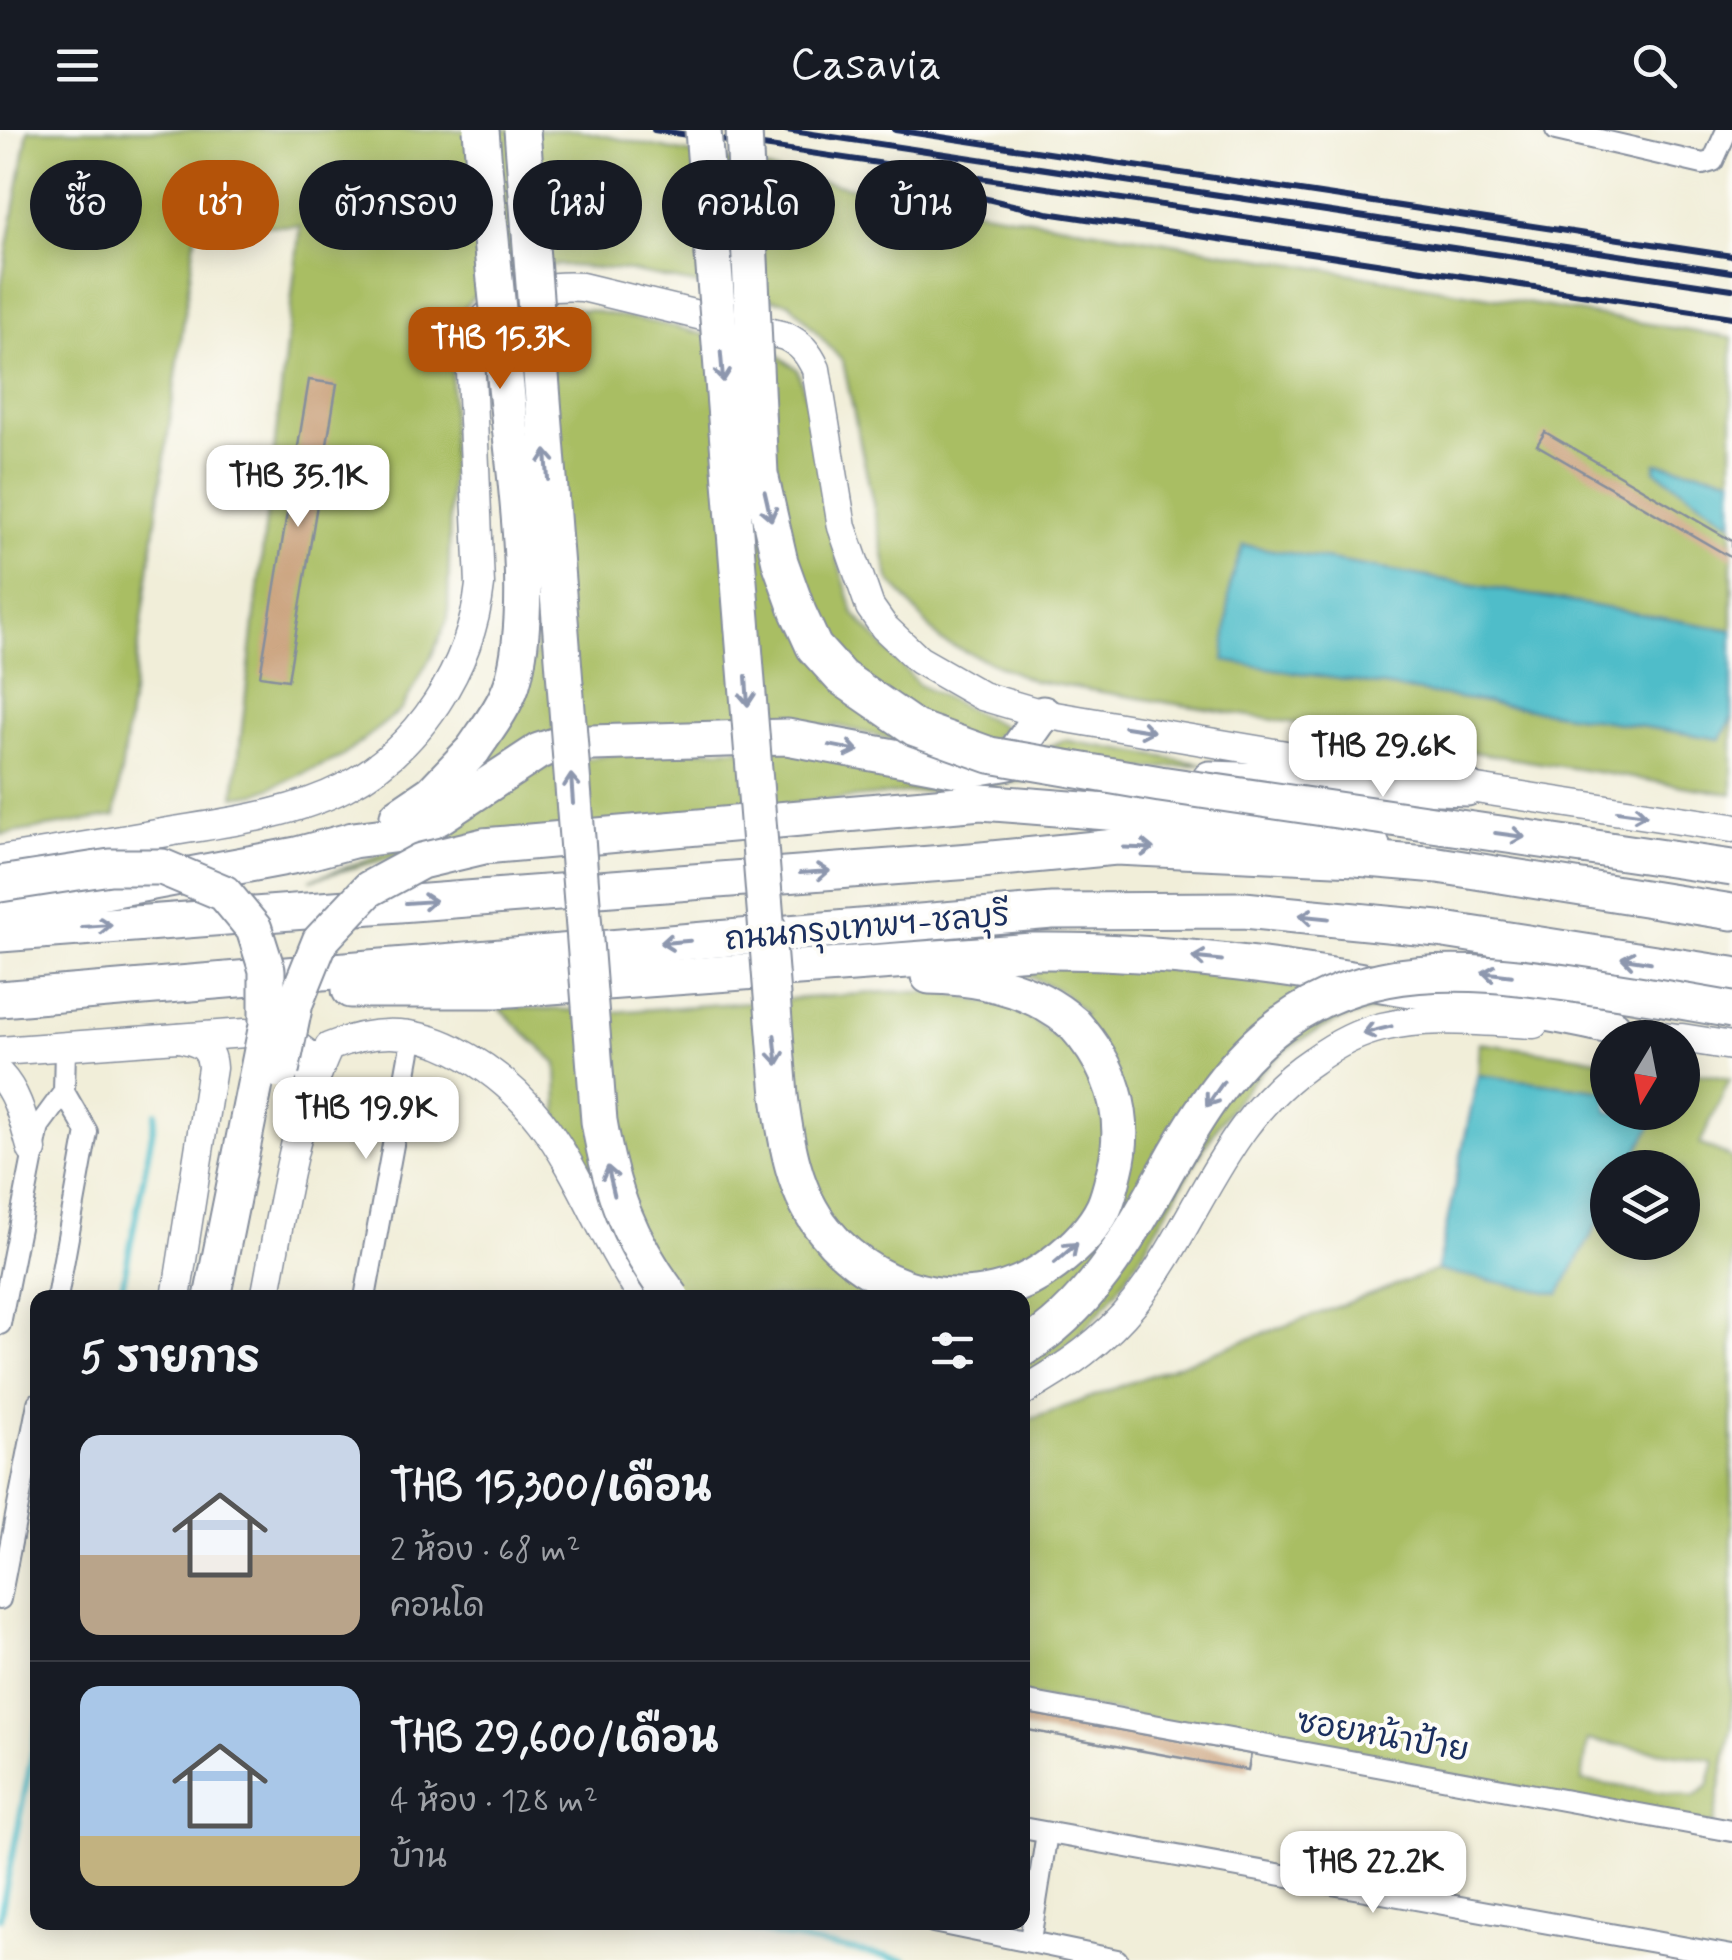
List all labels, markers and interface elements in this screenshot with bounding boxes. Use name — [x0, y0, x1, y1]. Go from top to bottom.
text: Casavia — [790, 36, 942, 95]
icon: menu — [50, 38, 105, 93]
icon: search — [1627, 38, 1682, 93]
chip: ซื้อ — [30, 160, 142, 250]
chip: เช่า — [162, 160, 279, 250]
chip: ตัวกรอง — [299, 160, 493, 250]
chip: ใหม่ — [513, 160, 642, 250]
chip: คอนโด — [662, 160, 835, 250]
chip: บ้าน — [855, 160, 987, 250]
pin: THB 15.3K — [386, 307, 614, 392]
text: THB 15.3K — [430, 318, 570, 360]
one-way arrow — [712, 350, 731, 382]
pin: THB 35.1K — [184, 445, 412, 530]
one-way arrow — [537, 449, 556, 481]
text: THB 35.1K — [228, 456, 368, 498]
one-way arrow — [760, 489, 778, 521]
one-way arrow — [738, 674, 757, 706]
pin: THB 29.6K — [1269, 715, 1497, 800]
one-way arrow — [1123, 720, 1155, 739]
text: THB 29.6K — [1311, 726, 1455, 768]
one-way arrow — [827, 739, 860, 758]
one-way arrow — [563, 773, 582, 805]
one-way arrow — [1616, 804, 1648, 823]
one-way arrow — [1493, 827, 1526, 845]
one-way arrow — [1122, 838, 1154, 857]
one-way arrow — [799, 863, 831, 882]
one-way arrow — [405, 892, 437, 911]
street label: ถนนกรุงเทพฯ-ชลบุรี — [723, 895, 1011, 962]
one-way arrow — [1298, 907, 1330, 926]
one-way arrow — [81, 916, 113, 935]
one-way arrow — [660, 933, 692, 952]
one-way arrow — [1191, 949, 1223, 968]
one-way arrow — [1620, 950, 1652, 969]
one-way arrow — [1482, 964, 1514, 982]
north arrow — [1590, 1020, 1700, 1130]
map controls — [1590, 1020, 1700, 1260]
one-way arrow — [1362, 1021, 1393, 1040]
one-way arrow — [766, 1033, 785, 1065]
pin: THB 19.9K — [252, 1077, 480, 1162]
one-way arrow — [1205, 1080, 1226, 1107]
text: THB 19.9K — [295, 1088, 437, 1130]
button: layers — [1590, 1150, 1700, 1260]
one-way arrow — [601, 1166, 619, 1198]
one-way arrow — [1053, 1242, 1079, 1264]
icon: filters — [925, 1323, 980, 1378]
text: 5 รายการ — [80, 1332, 260, 1387]
text: THB 15,300/เดือน — [390, 1461, 712, 1516]
icon: home — [160, 1475, 280, 1595]
text: 2 ห้อง · 68 m² — [390, 1530, 580, 1572]
text: คอนโด — [390, 1586, 484, 1628]
street label: ซอยหน้าป้าย — [1293, 1699, 1473, 1773]
text: THB 29,600/เดือน — [390, 1712, 719, 1767]
icon: home — [160, 1726, 280, 1846]
text: 4 ห้อง · 128 m² — [390, 1781, 598, 1823]
pin: THB 22.2K — [1259, 1831, 1487, 1916]
text: บ้าน — [390, 1837, 447, 1879]
text: THB 22.2K — [1302, 1842, 1444, 1884]

